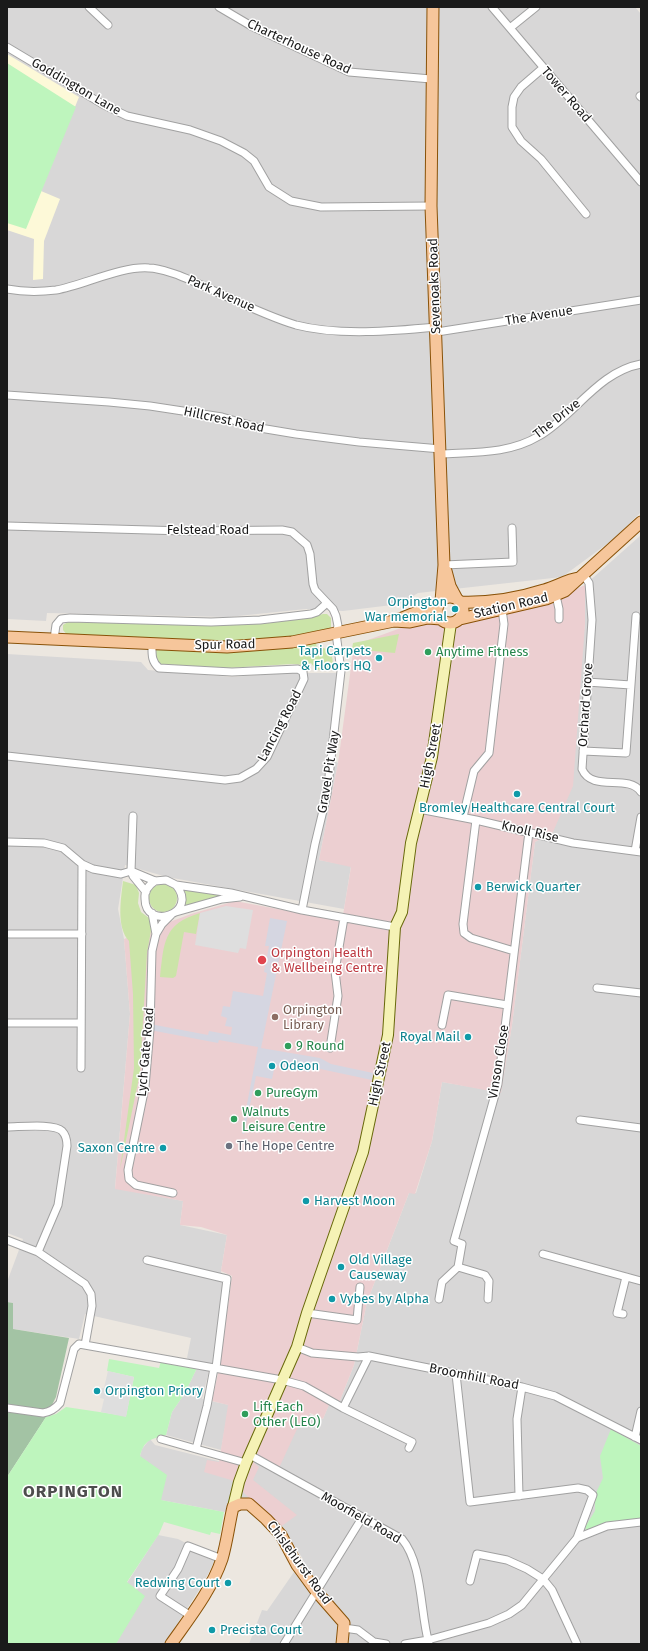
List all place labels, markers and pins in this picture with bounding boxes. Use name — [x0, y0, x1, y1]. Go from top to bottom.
place label: Orpington War memorial — [365, 594, 447, 625]
marker: Orpington War memorial — [450, 604, 460, 614]
place label: Tapi Carpets & Floors HQ — [298, 643, 371, 674]
place label: Anytime Fitness — [436, 644, 528, 660]
marker: Anytime Fitness — [423, 647, 433, 657]
marker: Tapi Carpets & Floors HQ — [374, 653, 384, 663]
marker: Bromley Healthcare Central Court — [512, 789, 522, 799]
place label: Bromley Healthcare Central Court — [419, 800, 615, 816]
place label: Berwick Quarter — [486, 879, 581, 895]
marker: Berwick Quarter — [473, 882, 483, 892]
place label: Orpington Health & Wellbeing Centre — [271, 945, 384, 976]
marker: Orpington Health & Wellbeing Centre — [256, 954, 268, 966]
place label: Orpington Library — [283, 1002, 342, 1033]
marker: Orpington Library — [270, 1012, 280, 1022]
place label: Royal Mail — [400, 1029, 460, 1045]
marker: Royal Mail — [463, 1032, 473, 1042]
place label: 9 Round — [296, 1038, 344, 1054]
marker: 9 Round — [283, 1041, 293, 1051]
place label: Odeon — [280, 1058, 319, 1074]
marker: Odeon — [267, 1061, 277, 1071]
place label: PureGym — [266, 1085, 318, 1101]
marker: PureGym — [253, 1088, 263, 1098]
place label: Walnuts Leisure Centre — [242, 1104, 326, 1135]
marker: Walnuts Leisure Centre — [229, 1114, 239, 1124]
place label: The Hope Centre — [237, 1138, 335, 1154]
place label: Saxon Centre — [78, 1140, 155, 1156]
marker: The Hope Centre — [224, 1141, 234, 1151]
marker: Saxon Centre — [158, 1143, 168, 1153]
place label: Harvest Moon — [314, 1193, 395, 1209]
marker: Harvest Moon — [301, 1196, 311, 1206]
place label: Old Village Causeway — [349, 1252, 412, 1283]
marker: Old Village Causeway — [336, 1262, 346, 1272]
place label: Vybes by Alpha — [340, 1291, 429, 1307]
marker: Vybes by Alpha — [327, 1294, 337, 1304]
place label: Orpington Priory — [105, 1383, 203, 1399]
marker: Orpington Priory — [92, 1386, 102, 1396]
place label: Lift Each Other (LEO) — [253, 1399, 321, 1430]
marker: Lift Each Other (LEO) — [240, 1409, 250, 1419]
place label: Redwing Court — [135, 1575, 220, 1591]
marker: Redwing Court — [223, 1578, 233, 1588]
place label: Precista Court — [220, 1622, 302, 1638]
marker: Precista Court — [207, 1625, 217, 1635]

